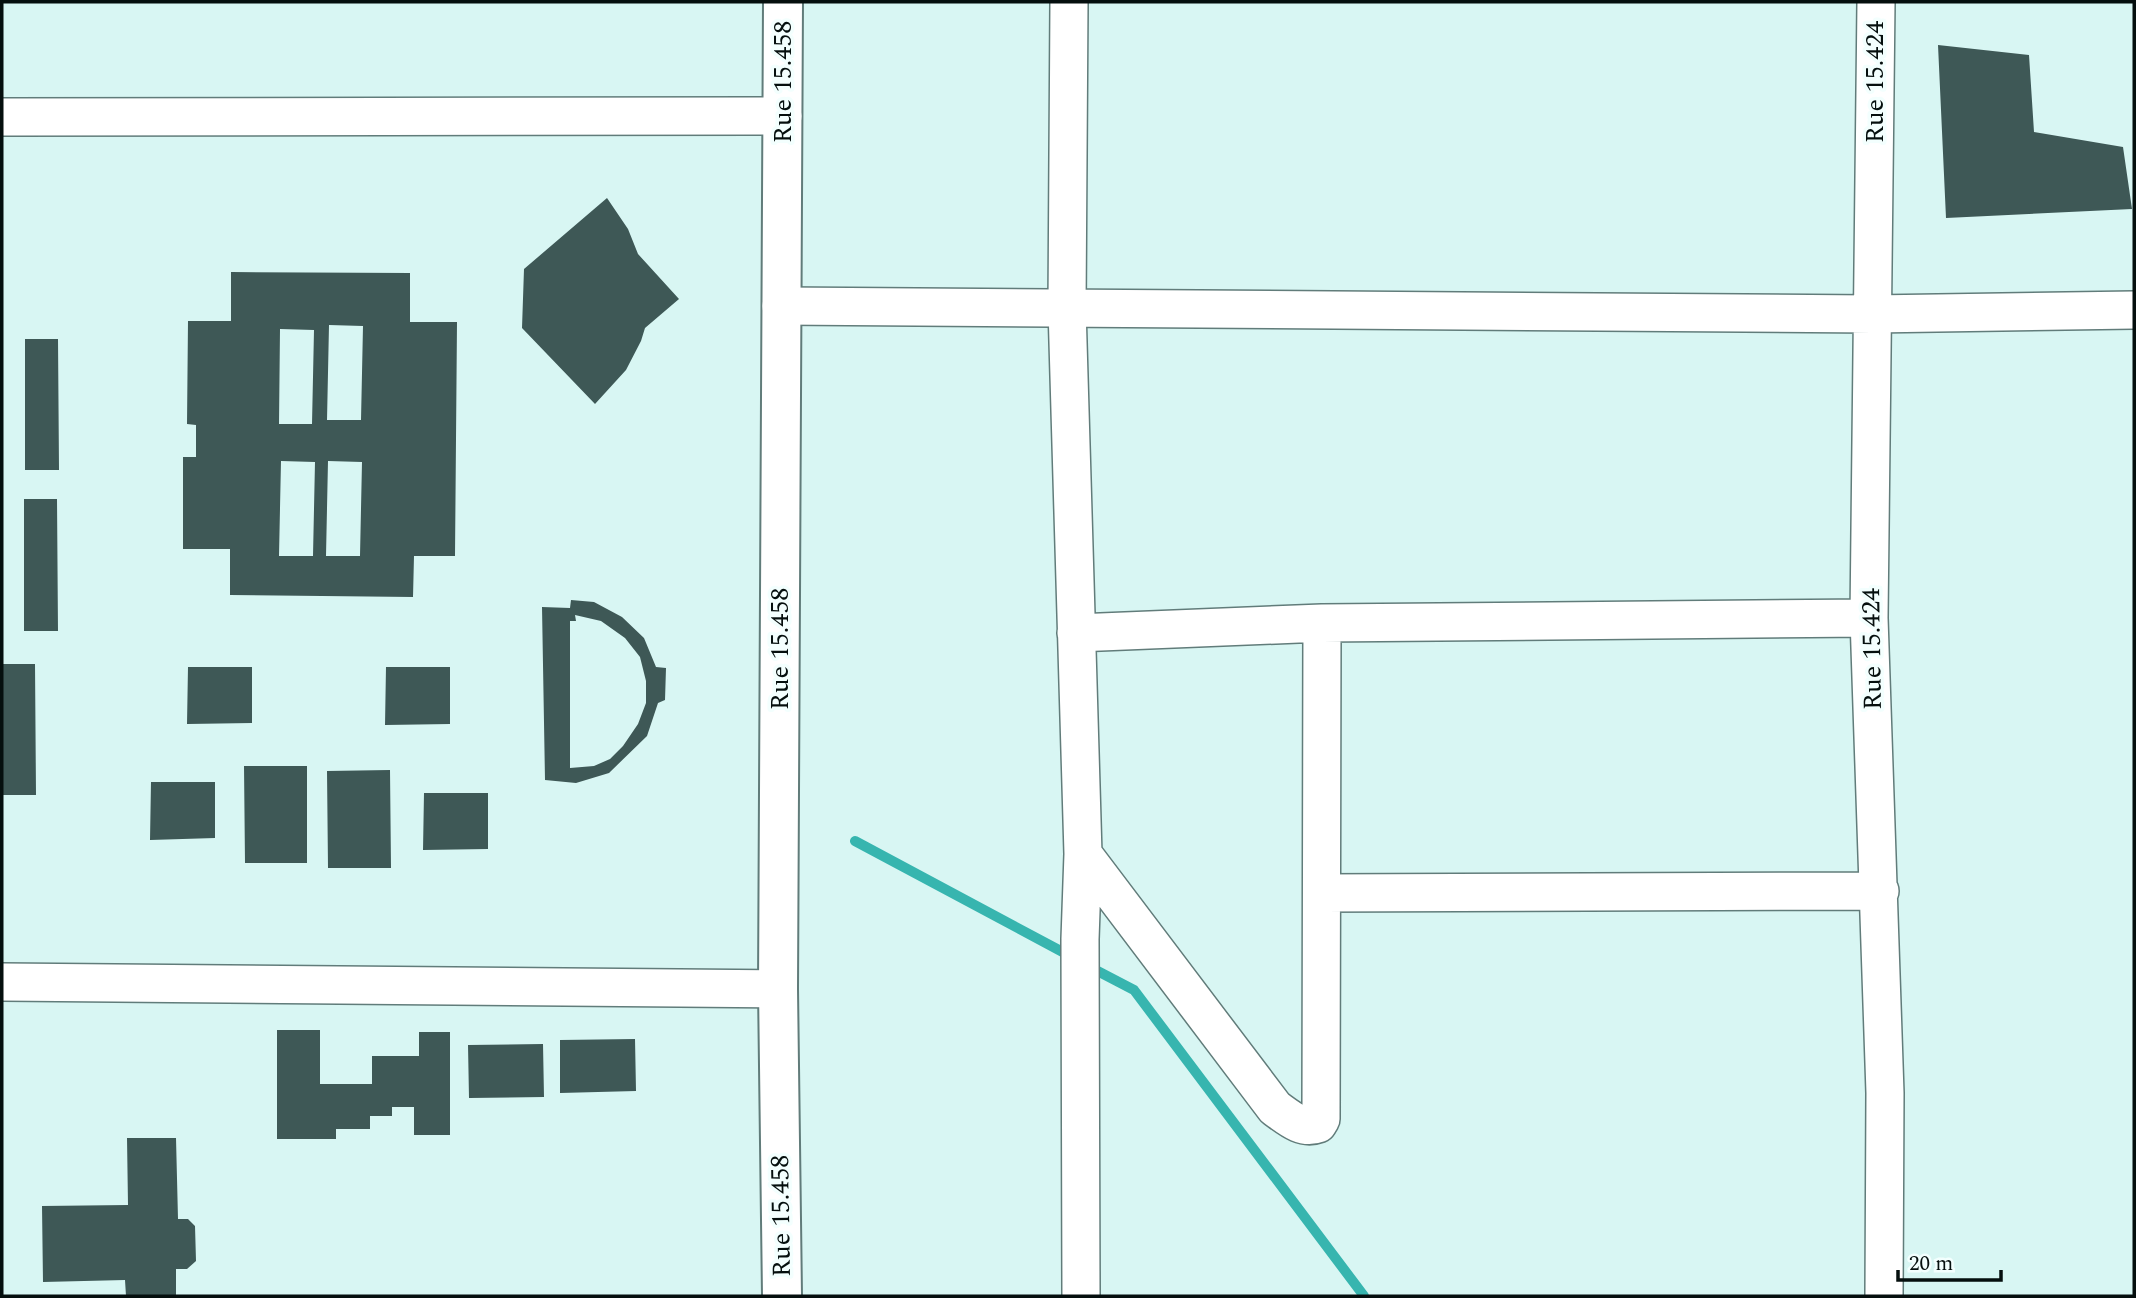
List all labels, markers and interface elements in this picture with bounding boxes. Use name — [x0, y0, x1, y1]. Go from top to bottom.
street label: Rue 15.458 — [763, 21, 803, 143]
street label: Rue 15.424 — [1855, 21, 1895, 143]
street label: Rue 15.424 — [1851, 587, 1893, 711]
street label: Rue 15.458 — [760, 588, 800, 710]
street label: Rue 15.458 — [760, 1154, 802, 1278]
scale bar — [1898, 1238, 2001, 1282]
text: 20 m — [1909, 1248, 1953, 1280]

